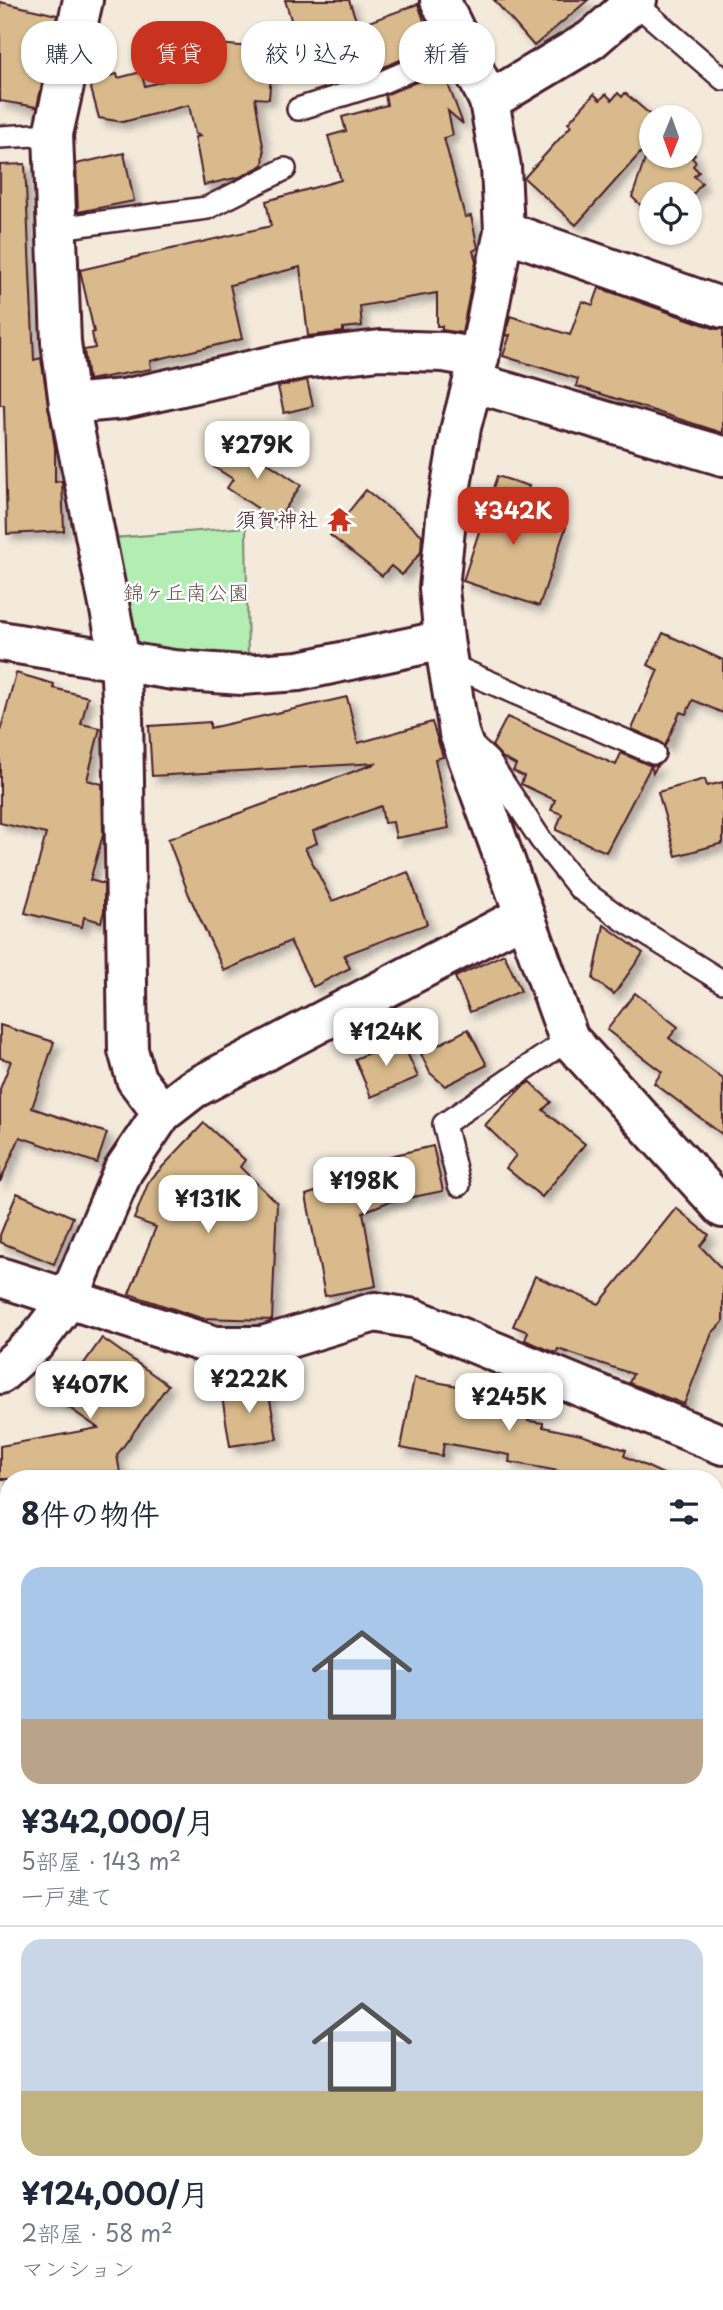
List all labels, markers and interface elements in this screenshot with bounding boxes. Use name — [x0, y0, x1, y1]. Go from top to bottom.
chip: 購入 — [21, 21, 117, 84]
chip: 賃貸 — [131, 21, 227, 84]
chip: 絞り込み — [241, 21, 385, 84]
chip: 新着 — [399, 21, 495, 84]
north arrow — [639, 105, 702, 168]
map controls — [639, 105, 702, 245]
button: locate — [639, 182, 702, 245]
pin: ¥279K — [208, 421, 306, 481]
text: ¥279K — [221, 426, 293, 461]
pin: ¥342K — [464, 488, 562, 547]
text: ¥342K — [474, 492, 552, 527]
place label: 須賀神社 — [235, 502, 319, 534]
temple icon: 須賀神社 — [325, 506, 353, 534]
park label: 錦ヶ丘南公園 — [123, 575, 249, 607]
pin: ¥124K — [337, 1009, 435, 1068]
text: ¥124K — [349, 1013, 423, 1048]
pin: ¥198K — [315, 1158, 413, 1217]
text: ¥198K — [329, 1162, 399, 1197]
pin: ¥131K — [159, 1176, 257, 1235]
text: ¥131K — [175, 1180, 241, 1215]
pin: ¥222K — [200, 1356, 298, 1415]
text: ¥222K — [210, 1360, 288, 1395]
pin: ¥407K — [41, 1362, 139, 1421]
text: ¥407K — [51, 1366, 129, 1401]
pin: ¥245K — [460, 1374, 558, 1433]
text: ¥245K — [471, 1378, 547, 1413]
text: 8件の物件 — [21, 1490, 160, 1535]
icon: filters — [665, 1493, 703, 1531]
icon: home — [299, 1612, 425, 1738]
text: ¥342,000/月 — [21, 1798, 215, 1843]
text: 5部屋 · 143 m² — [21, 1843, 181, 1878]
text: 一戸建て — [21, 1878, 113, 1913]
icon: home — [299, 1984, 425, 2110]
text: ¥124,000/月 — [21, 2170, 209, 2215]
text: 2部屋 · 58 m² — [21, 2215, 173, 2250]
text: マンション — [21, 2250, 135, 2285]

